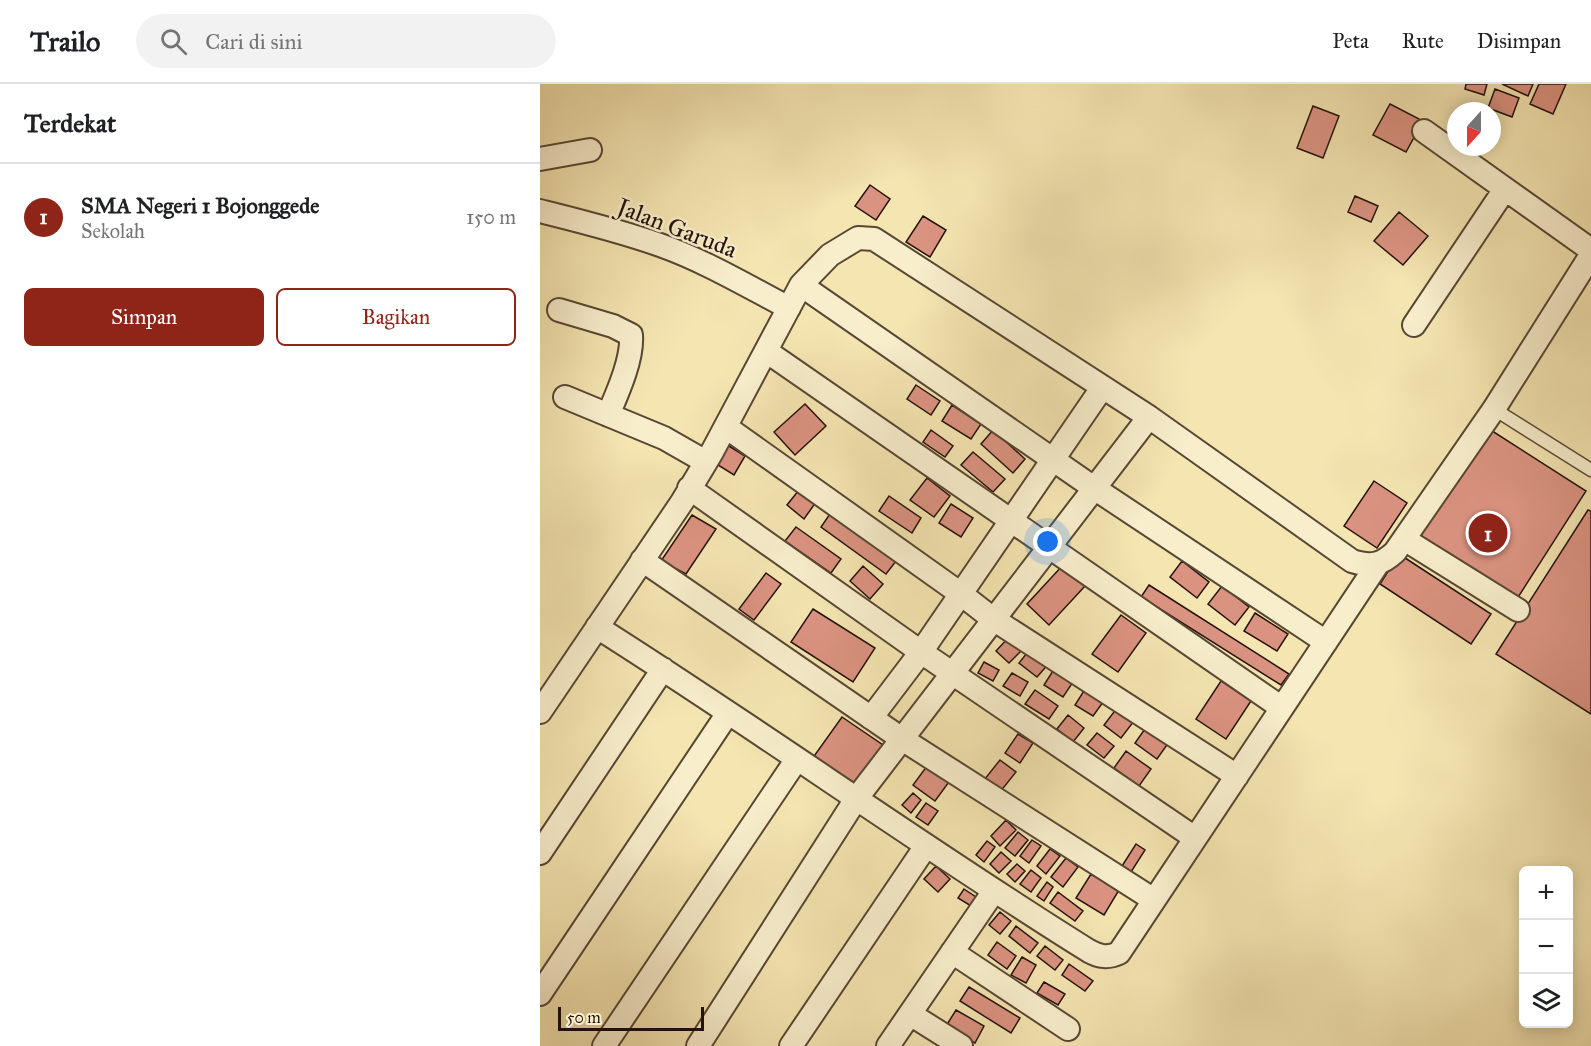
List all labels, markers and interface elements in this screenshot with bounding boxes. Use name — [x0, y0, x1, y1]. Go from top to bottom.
search box — [136, 14, 556, 68]
text: Trailo — [30, 24, 100, 59]
icon: search — [157, 25, 190, 58]
text: Cari di sini — [205, 28, 303, 55]
text: Peta — [1332, 28, 1369, 54]
text: Rute — [1402, 28, 1444, 54]
text: Disimpan — [1477, 28, 1561, 54]
north arrow — [1447, 102, 1501, 156]
text: Terdekat — [24, 107, 116, 139]
street label: Jalan Garuda — [610, 190, 742, 265]
text: SMA Negeri 1 Bojonggede — [81, 192, 319, 219]
text: 1 — [40, 205, 47, 229]
text: 150 m — [466, 205, 516, 229]
text: Sekolah — [81, 219, 145, 243]
button: Simpan — [24, 288, 264, 346]
button: Bagikan — [276, 288, 516, 346]
pin: 1 — [1468, 510, 1508, 556]
your location — [1033, 527, 1062, 556]
map controls — [1519, 866, 1573, 1028]
button: + — [1519, 866, 1573, 920]
button: − — [1519, 920, 1573, 974]
button: layers — [1519, 974, 1573, 1028]
scale bar — [558, 1004, 704, 1032]
text: 50 m — [567, 1008, 601, 1027]

